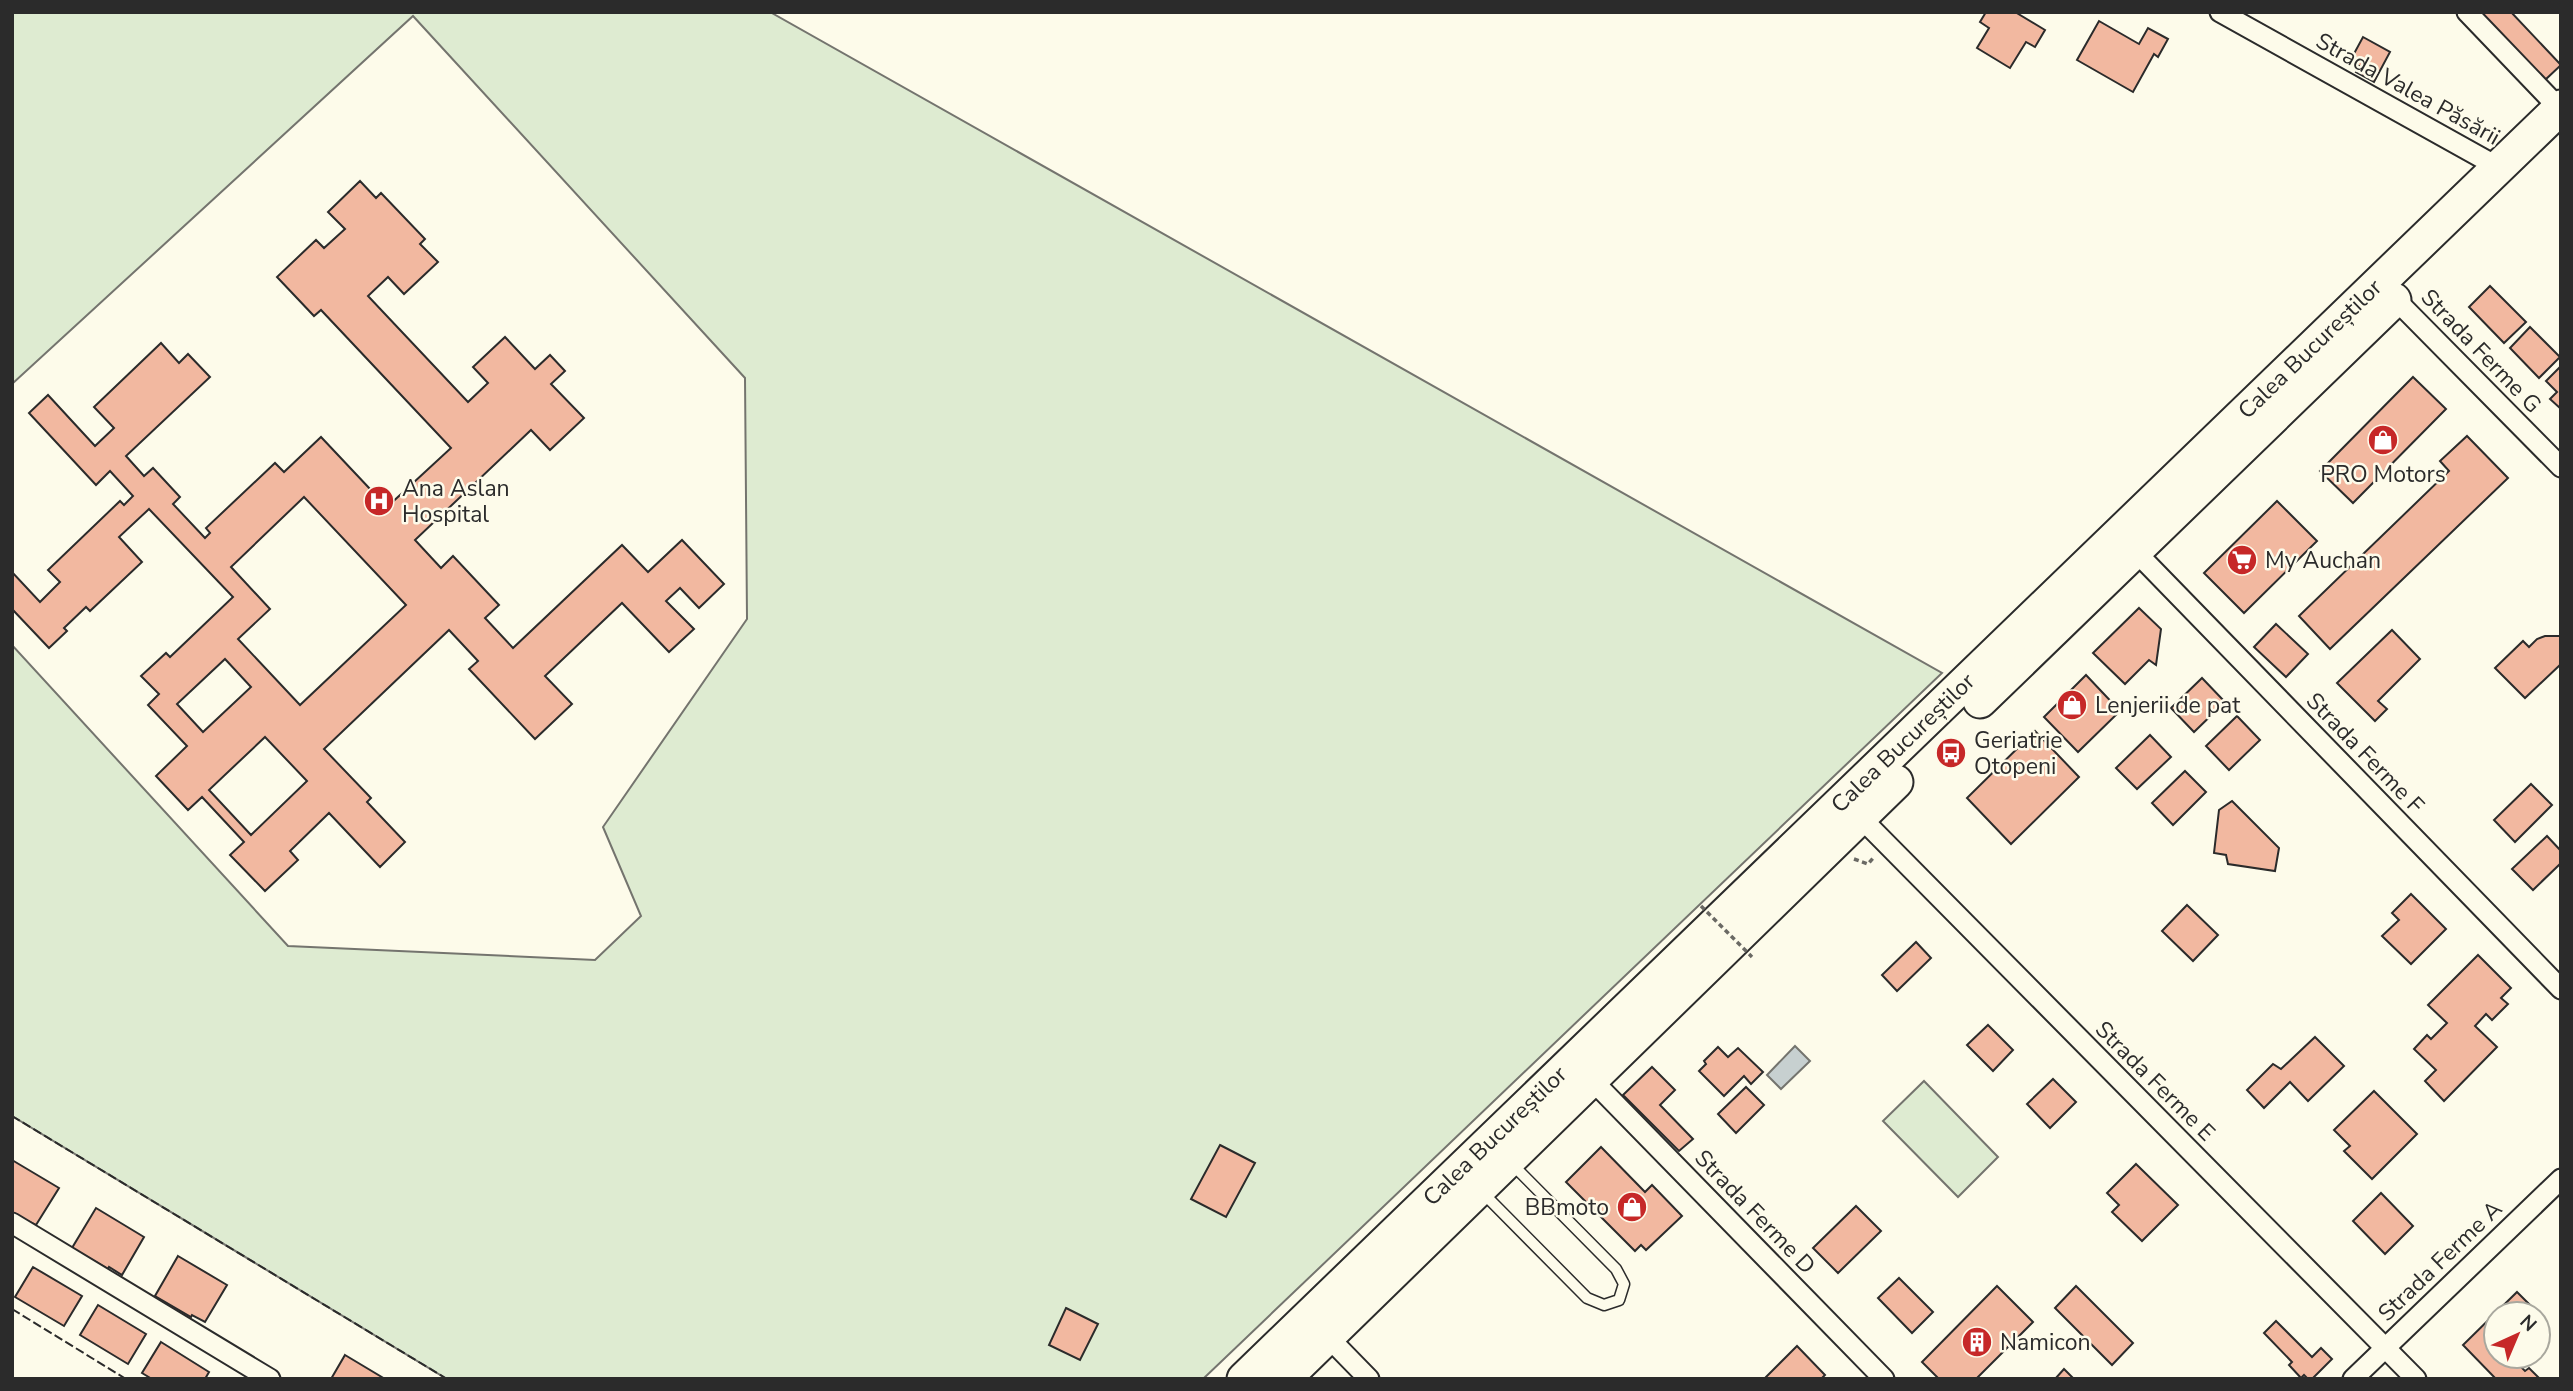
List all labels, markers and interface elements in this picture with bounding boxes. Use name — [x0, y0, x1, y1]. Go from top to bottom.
street label: Strada Valea Păsării — [2310, 25, 2506, 153]
street label: Calea Bucureștilor — [2231, 272, 2389, 426]
street label: Strada Ferme G — [2414, 282, 2548, 420]
shop icon: PRO Motors — [2366, 423, 2400, 457]
place label: PRO Motors — [2320, 459, 2446, 490]
place label: Ana Aslan Hospital — [402, 473, 510, 530]
hospital icon: Ana Aslan Hospital — [362, 484, 396, 518]
supermarket icon: My Auchan — [2225, 543, 2259, 577]
place label: My Auchan — [2265, 545, 2381, 576]
street label: Calea Bucureștilor — [1824, 666, 1982, 820]
street label: Strada Ferme F — [2299, 686, 2431, 821]
shop icon: Lenjerii de pat — [2055, 688, 2089, 722]
place label: Lenjerii de pat — [2095, 690, 2241, 721]
place label: Geriatrie Otopeni — [1974, 725, 2063, 782]
bus stop icon: Geriatrie Otopeni — [1934, 736, 1968, 770]
street label: Strada Ferme E — [2088, 1014, 2222, 1148]
street label: Calea Bucureștilor — [1416, 1059, 1574, 1213]
street label: Strada Ferme D — [1688, 1143, 1822, 1281]
shop icon: BBmoto — [1615, 1190, 1649, 1224]
place label: BBmoto — [1525, 1192, 1609, 1223]
street label: Strada Ferme A — [2371, 1194, 2509, 1328]
north arrow — [2482, 1300, 2552, 1370]
text: N — [2514, 1309, 2542, 1338]
building icon: Namicon — [1960, 1325, 1994, 1359]
place label: Namicon — [2000, 1327, 2091, 1358]

